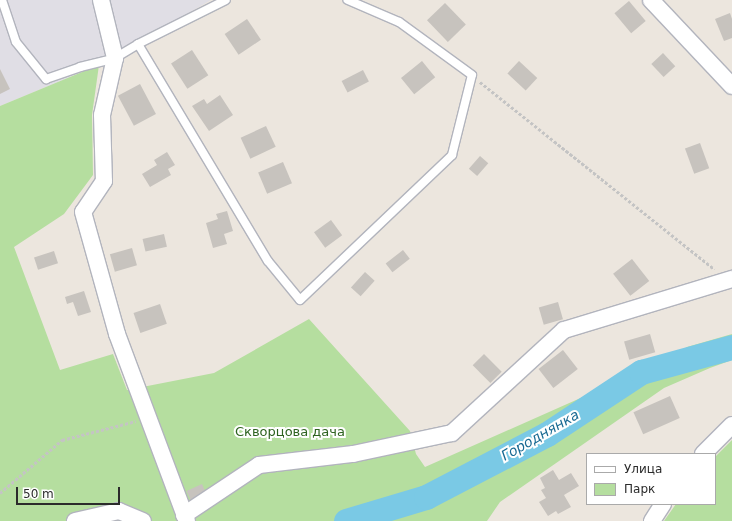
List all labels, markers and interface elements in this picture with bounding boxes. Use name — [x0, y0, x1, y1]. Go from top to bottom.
water label: Городнянка — [498, 406, 582, 464]
park label: Скворцова дача — [235, 424, 345, 440]
legend — [586, 453, 716, 505]
text: Улица — [624, 462, 662, 476]
scale bar — [18, 479, 122, 505]
text: Парк — [624, 482, 655, 496]
text: 50 m — [23, 487, 54, 501]

